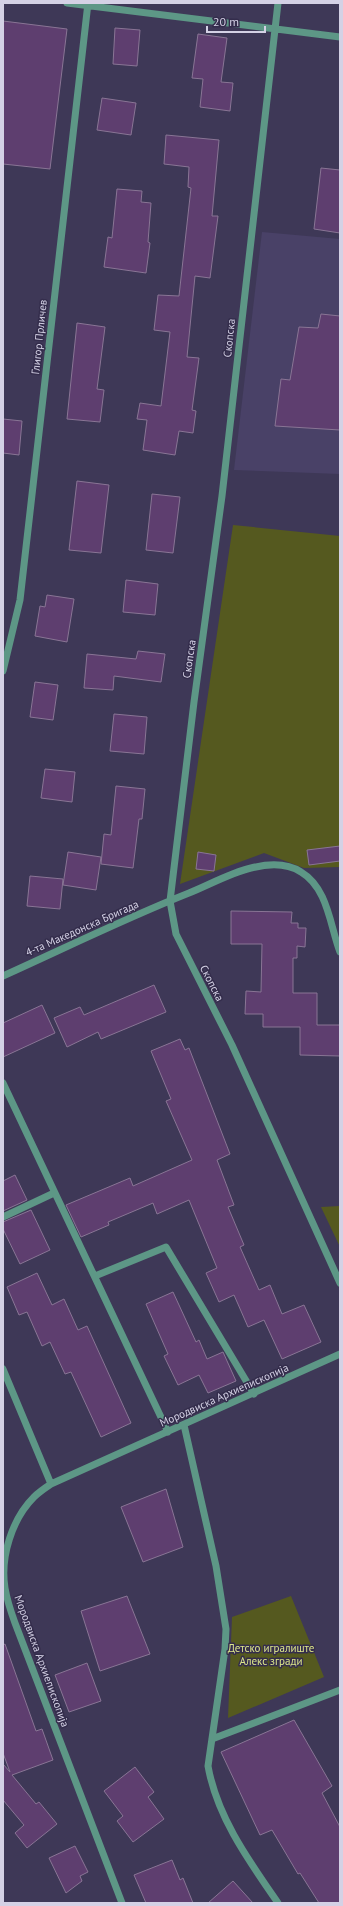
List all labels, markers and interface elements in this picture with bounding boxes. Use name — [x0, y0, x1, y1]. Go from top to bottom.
scale bar — [207, 8, 265, 34]
text: 20 m — [213, 14, 239, 29]
street label: Глигор Прличев — [28, 299, 50, 375]
street label: Скопска — [220, 318, 238, 358]
street label: Скопска — [179, 639, 199, 679]
street label: 4-та Македонска Бригада — [23, 897, 141, 959]
street label: Скопска — [197, 963, 227, 1003]
street label: Мородвиска Архиепископија — [157, 1360, 291, 1430]
street label: Мородвиска Архиепископија — [12, 1593, 72, 1729]
park label: Детско игралиште Алекс згради — [228, 1641, 315, 1668]

